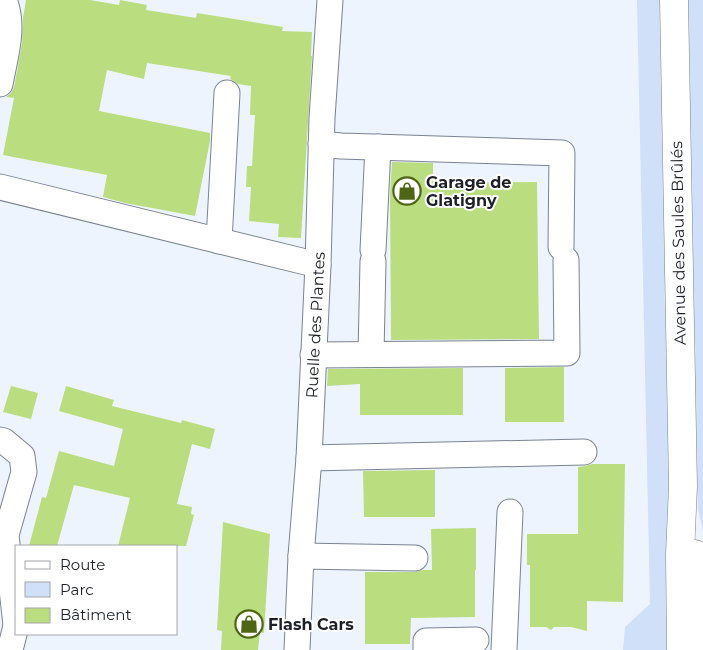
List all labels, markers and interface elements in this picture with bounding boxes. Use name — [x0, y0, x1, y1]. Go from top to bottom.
street label: Avenue des Saules Brûlés — [667, 141, 690, 345]
place label: Garage de Glatigny — [426, 173, 511, 210]
shop icon: Garage de Glatigny — [392, 176, 422, 206]
street label: Ruelle des Plantes — [302, 251, 329, 399]
legend — [15, 545, 178, 635]
text: Route — [60, 555, 105, 574]
text: Parc — [60, 580, 94, 599]
text: Bâtiment — [60, 605, 132, 624]
shop icon: Flash Cars — [234, 609, 264, 639]
place label: Flash Cars — [268, 615, 354, 634]

